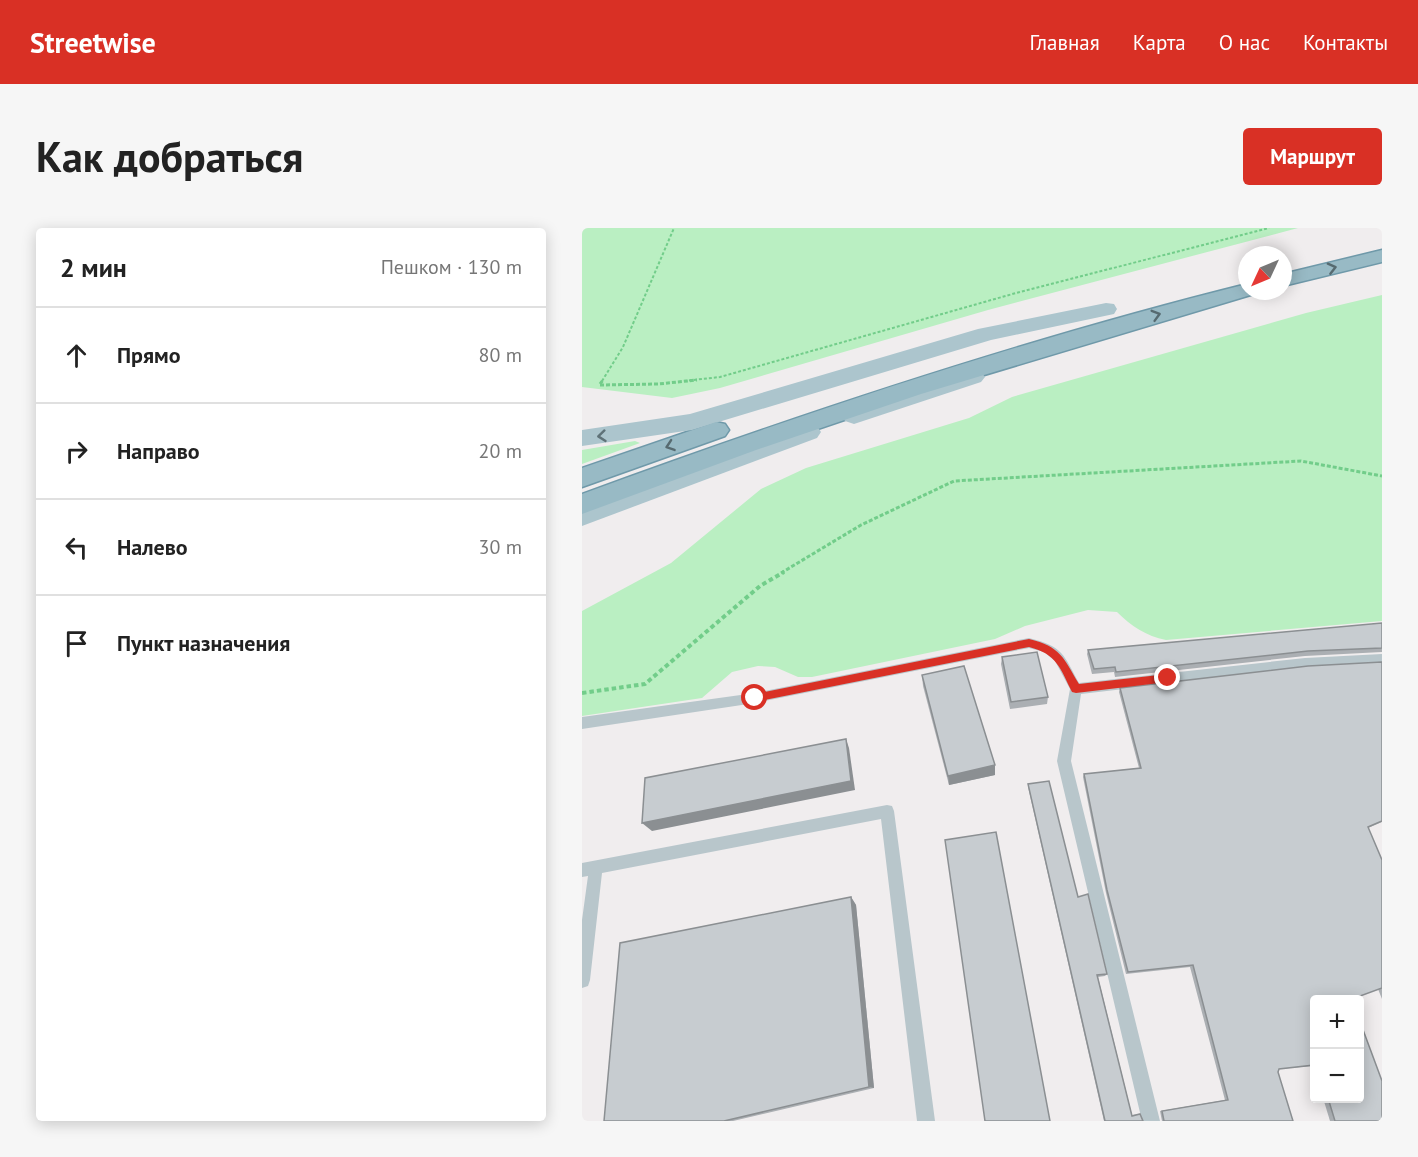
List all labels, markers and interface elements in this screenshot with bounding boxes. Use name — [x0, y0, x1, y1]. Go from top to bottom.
text: Streetwise — [30, 24, 156, 61]
text: Главная — [1029, 29, 1100, 56]
text: Карта — [1133, 29, 1186, 56]
text: О нас — [1219, 29, 1270, 56]
text: Контакты — [1303, 29, 1388, 56]
button: Маршрут — [1243, 128, 1382, 185]
text: Как добраться — [36, 129, 303, 184]
north arrow — [1238, 246, 1292, 300]
text: 2 мин — [60, 251, 127, 284]
text: Пешком · 130 m — [381, 254, 522, 280]
one-way arrow — [1327, 262, 1337, 275]
one-way arrow — [1150, 310, 1161, 322]
icon: ahead — [60, 339, 93, 372]
text: Прямо — [117, 341, 180, 369]
text: 80 m — [479, 342, 522, 368]
one-way arrow — [598, 429, 607, 442]
icon: right — [60, 435, 93, 468]
text: Направо — [117, 437, 200, 465]
text: 20 m — [479, 438, 522, 464]
one-way arrow — [665, 439, 676, 452]
icon: left — [60, 531, 93, 564]
text: Налево — [117, 533, 188, 561]
text: 30 m — [479, 534, 522, 560]
icon: arrive — [60, 627, 93, 660]
text: Пункт назначения — [117, 629, 290, 657]
route end — [1154, 664, 1180, 690]
route start — [741, 684, 767, 710]
map controls — [1310, 995, 1364, 1103]
button: + — [1310, 995, 1364, 1049]
button: − — [1310, 1049, 1364, 1103]

